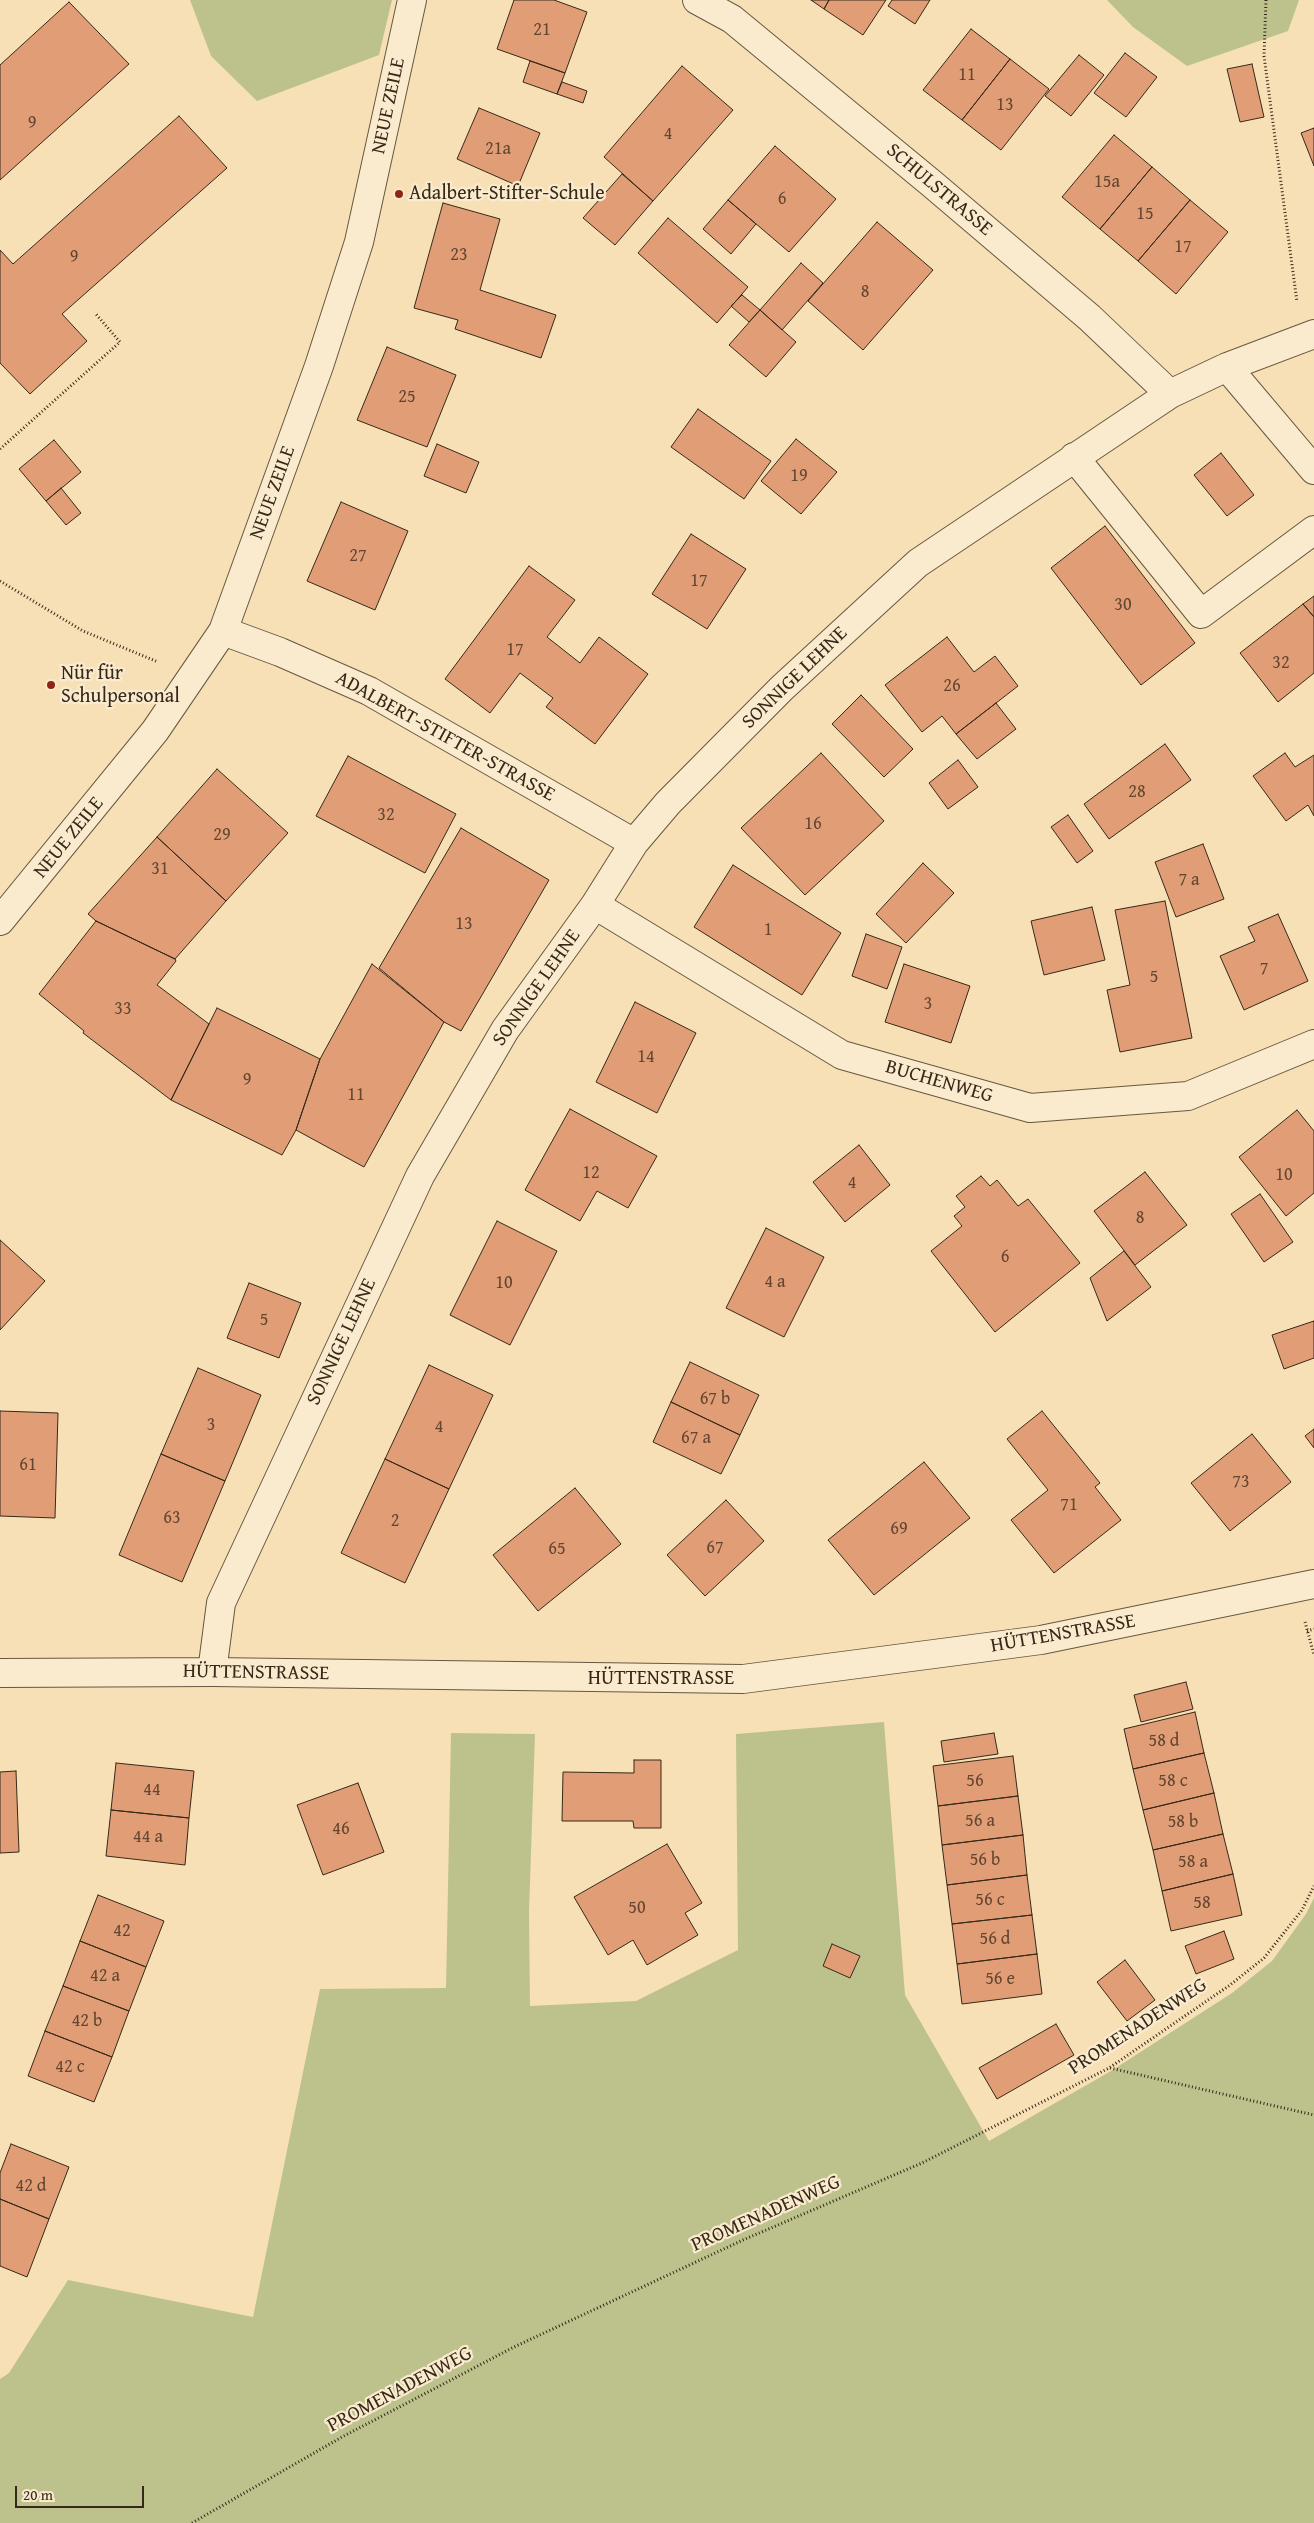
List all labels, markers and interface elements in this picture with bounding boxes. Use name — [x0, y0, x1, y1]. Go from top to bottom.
house number: 21 — [533, 19, 551, 41]
street label: NEUE ZEILE — [367, 56, 411, 156]
house number: 11 — [958, 64, 976, 86]
house number: 13 — [996, 94, 1014, 116]
house number: 9 — [28, 112, 36, 134]
house number: 4 — [664, 123, 672, 145]
house number: 21a — [485, 138, 511, 160]
street label: SCHULSTRASSE — [881, 139, 997, 241]
house number: 15a — [1094, 171, 1120, 193]
place label: Adalbert-Stifter-Schule — [409, 182, 605, 206]
marker: Adalbert-Stifter-Schule — [393, 188, 405, 200]
house number: 6 — [778, 188, 786, 210]
house number: 15 — [1136, 203, 1154, 225]
house number: 17 — [1174, 236, 1192, 258]
house number: 23 — [450, 244, 468, 266]
house number: 9 — [70, 246, 78, 268]
house number: 8 — [861, 281, 869, 303]
house number: 25 — [398, 386, 416, 408]
street label: NEUE ZEILE — [245, 443, 301, 543]
house number: 19 — [790, 465, 808, 487]
house number: 27 — [349, 545, 367, 567]
house number: 17 — [690, 570, 708, 592]
house number: 30 — [1114, 594, 1132, 616]
street label: SONNIGE LEHNE — [737, 622, 853, 734]
house number: 17 — [506, 639, 524, 661]
house number: 32 — [1272, 652, 1290, 674]
place label: Nür für Schulpersonal — [61, 662, 180, 709]
street label: ADALBERT-STIFTER-STRASSE — [331, 667, 559, 807]
house number: 26 — [943, 675, 961, 697]
marker: Nür für Schulpersonal — [45, 679, 57, 691]
house number: 28 — [1128, 781, 1146, 803]
street label: NEUE ZEILE — [29, 793, 109, 883]
house number: 32 — [377, 804, 395, 826]
house number: 16 — [804, 813, 822, 835]
house number: 29 — [213, 824, 231, 846]
house number: 31 — [151, 858, 169, 880]
house number: 7 a — [1178, 869, 1200, 891]
house number: 13 — [455, 913, 473, 935]
house number: 1 — [764, 919, 772, 941]
street label: SONNIGE LEHNE — [488, 925, 586, 1051]
house number: 7 — [1260, 958, 1268, 980]
house number: 5 — [1150, 966, 1158, 988]
house number: 3 — [924, 993, 932, 1015]
house number: 33 — [114, 998, 132, 1020]
house number: 14 — [637, 1046, 655, 1068]
street label: BUCHENWEG — [882, 1055, 996, 1109]
house number: 9 — [243, 1069, 251, 1091]
house number: 11 — [347, 1084, 365, 1106]
house number: 12 — [582, 1162, 600, 1184]
house number: 10 — [1275, 1164, 1293, 1186]
house number: 4 — [848, 1172, 856, 1194]
house number: 8 — [1136, 1207, 1144, 1229]
house number: 6 — [1001, 1246, 1009, 1268]
house number: 4 a — [764, 1271, 786, 1293]
house number: 10 — [495, 1272, 513, 1294]
street label: SONNIGE LEHNE — [302, 1275, 382, 1409]
house number: 5 — [260, 1309, 268, 1331]
house number: 67 b — [700, 1388, 730, 1410]
house number: 3 — [207, 1414, 215, 1436]
house number: 4 — [435, 1416, 443, 1438]
house number: 67 a — [681, 1427, 711, 1449]
house number: 61 — [19, 1454, 37, 1476]
house number: 73 — [1232, 1471, 1250, 1493]
house number: 71 — [1060, 1494, 1078, 1516]
house number: 63 — [163, 1507, 181, 1529]
house number: 2 — [391, 1510, 399, 1532]
house number: 69 — [890, 1518, 908, 1540]
house number: 67 — [706, 1537, 724, 1559]
house number: 65 — [548, 1538, 566, 1560]
street label: HÜTTENSTRASSE — [989, 1609, 1137, 1659]
street label: HÜTTENSTRASSE — [183, 1660, 329, 1686]
street label: HÜTTENSTRASSE — [588, 1667, 734, 1691]
house number: 58 d — [1149, 1730, 1179, 1752]
house number: 56 — [966, 1770, 984, 1792]
house number: 58 c — [1158, 1770, 1188, 1792]
house number: 44 — [143, 1779, 161, 1801]
house number: 56 a — [965, 1810, 995, 1832]
house number: 58 b — [1168, 1811, 1198, 1833]
house number: 46 — [332, 1818, 350, 1840]
house number: 44 a — [133, 1826, 163, 1848]
house number: 56 b — [970, 1849, 1000, 1871]
house number: 58 a — [1178, 1851, 1208, 1873]
house number: 56 c — [975, 1889, 1005, 1911]
house number: 58 — [1193, 1892, 1211, 1914]
house number: 50 — [628, 1897, 646, 1919]
house number: 42 — [113, 1920, 131, 1942]
house number: 56 d — [980, 1928, 1010, 1950]
house number: 42 a — [90, 1965, 120, 1987]
house number: 56 e — [985, 1968, 1015, 1990]
street label: PROMENADENWEG — [1064, 1973, 1212, 2081]
house number: 42 b — [72, 2010, 102, 2032]
house number: 42 c — [55, 2056, 85, 2078]
street label: PROMENADENWEG — [688, 2170, 844, 2258]
house number: 42 d — [16, 2175, 46, 2197]
street label: PROMENADENWEG — [324, 2342, 476, 2438]
scale bar — [18, 2476, 146, 2508]
text: 20 m — [23, 2484, 53, 2505]

